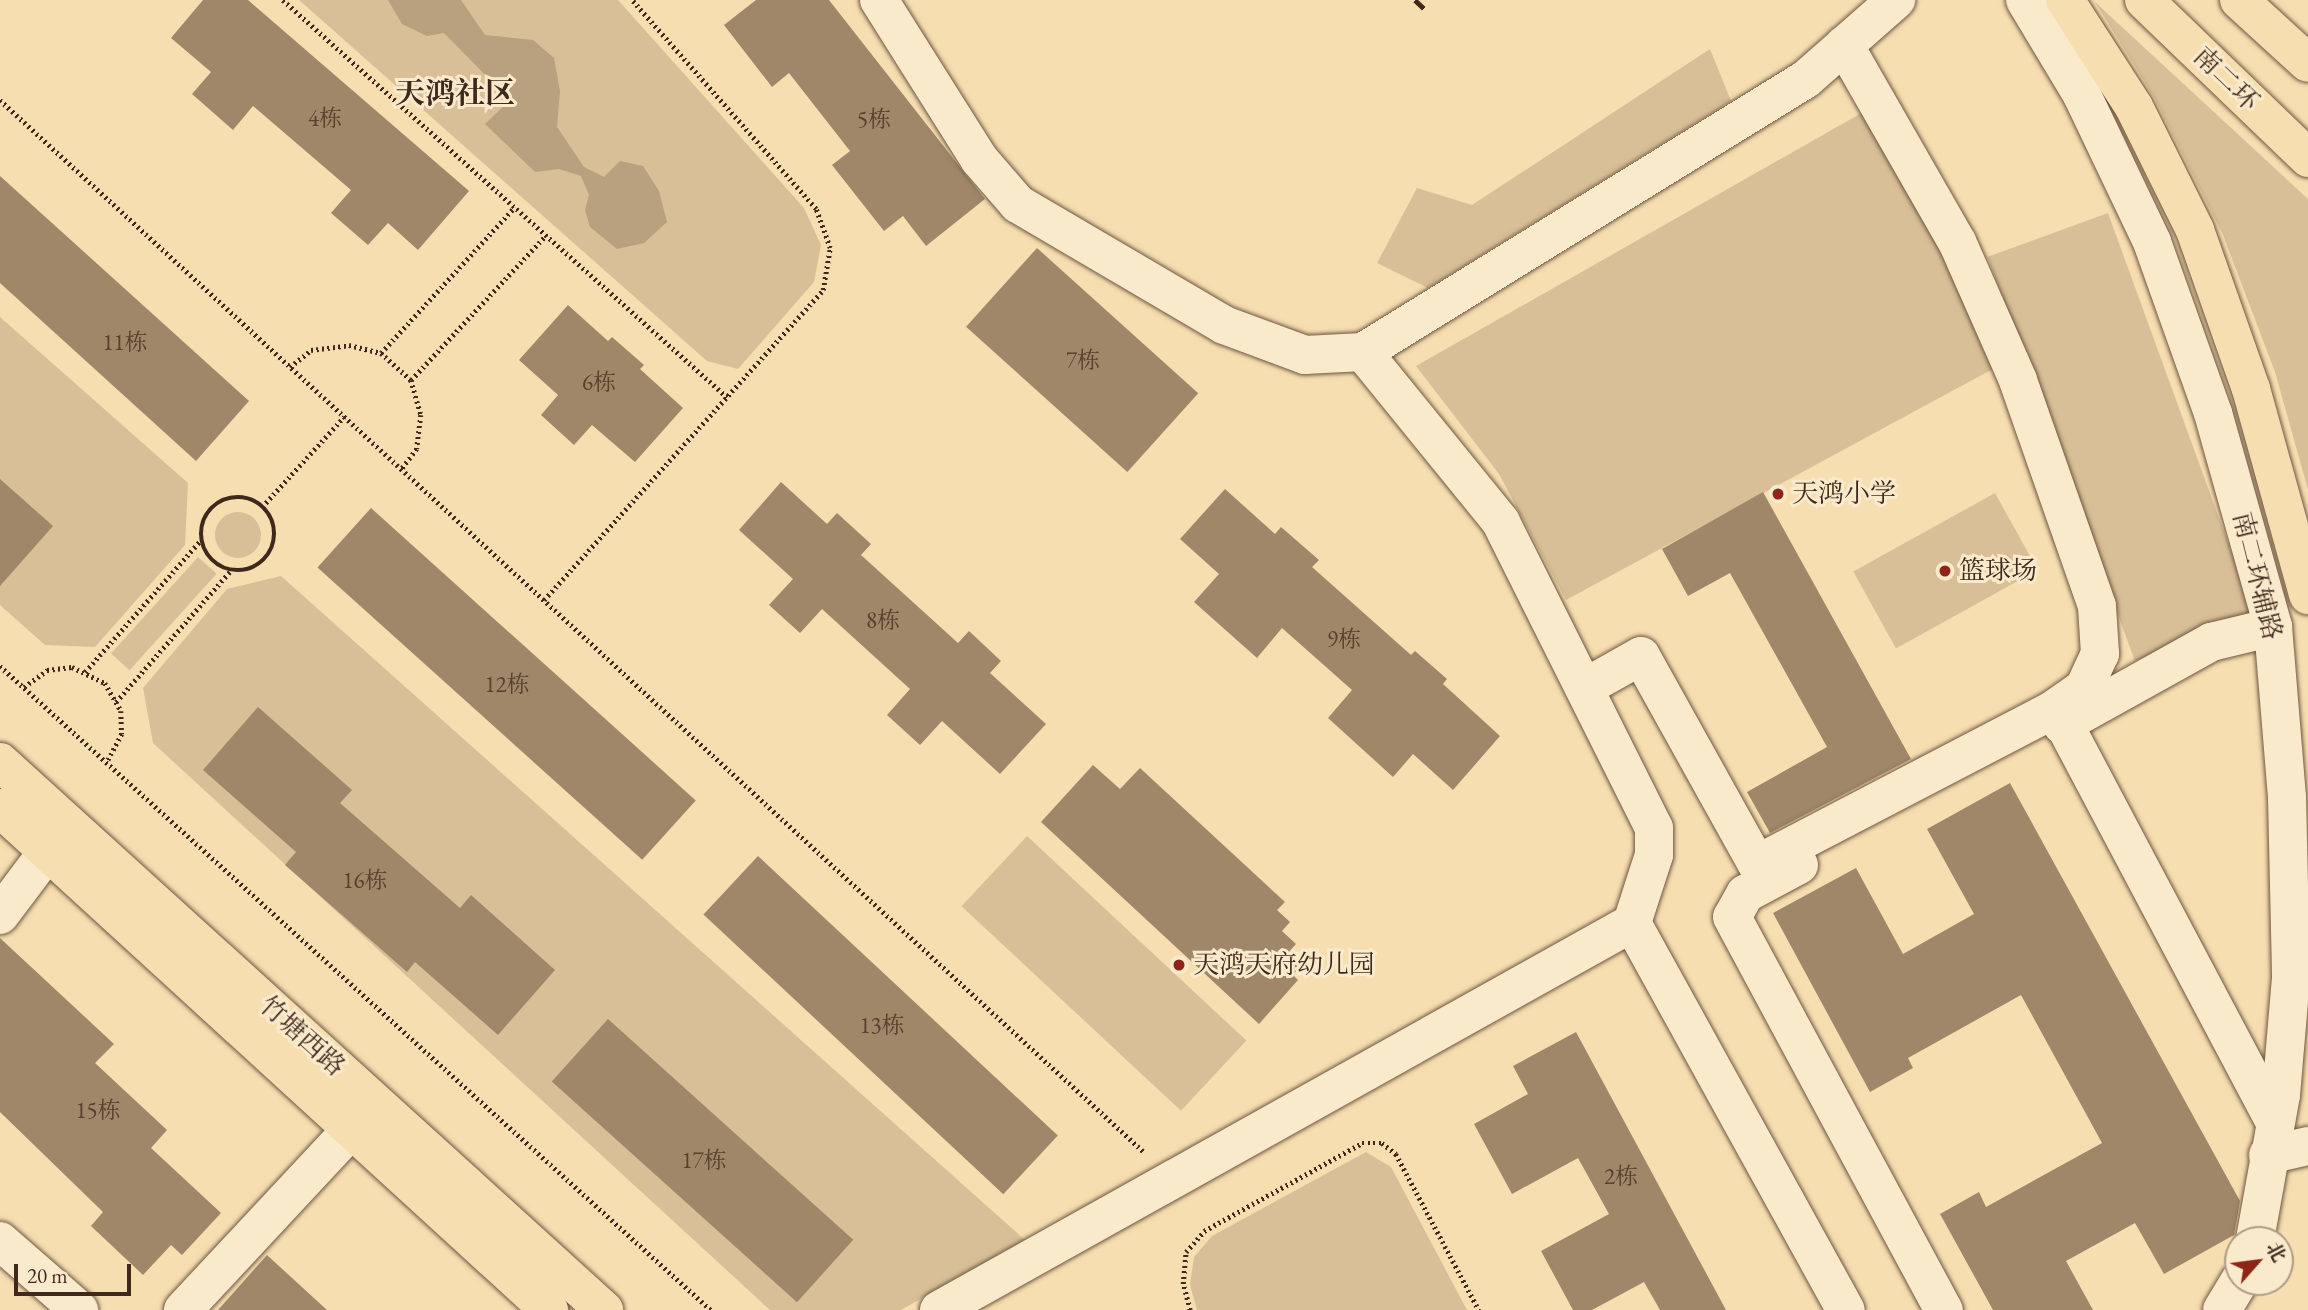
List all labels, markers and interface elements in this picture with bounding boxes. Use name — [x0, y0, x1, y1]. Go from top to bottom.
street label: 南二环 — [2187, 41, 2265, 117]
district label: 天鸿社区 — [395, 75, 515, 111]
house number: 4栋 — [308, 104, 342, 132]
house number: 5栋 — [857, 105, 891, 133]
house number: 11栋 — [102, 328, 148, 356]
house number: 7栋 — [1066, 346, 1100, 374]
house number: 6栋 — [582, 368, 616, 396]
place label: 天鸿小学 — [1792, 478, 1896, 510]
marker: 天鸿小学 — [1770, 486, 1786, 502]
street label: 南二环辅路 — [2226, 509, 2288, 643]
place label: 篮球场 — [1959, 555, 2037, 587]
marker: 篮球场 — [1937, 563, 1953, 579]
house number: 8栋 — [866, 606, 900, 634]
house number: 9栋 — [1327, 625, 1361, 653]
house number: 12栋 — [484, 670, 530, 698]
house number: 16栋 — [342, 866, 388, 894]
place label: 天鸿天府幼儿园 — [1193, 949, 1375, 981]
marker: 天鸿天府幼儿园 — [1171, 957, 1187, 973]
street label: 竹塘西路 — [253, 990, 351, 1082]
house number: 13栋 — [859, 1011, 905, 1039]
house number: 15栋 — [75, 1096, 121, 1124]
house number: 17栋 — [681, 1146, 727, 1174]
house number: 2栋 — [1604, 1162, 1638, 1190]
north arrow — [2224, 1226, 2294, 1296]
text: 北 — [2261, 1238, 2292, 1266]
scale bar — [18, 1250, 135, 1294]
text: 20 m — [27, 1262, 68, 1289]

